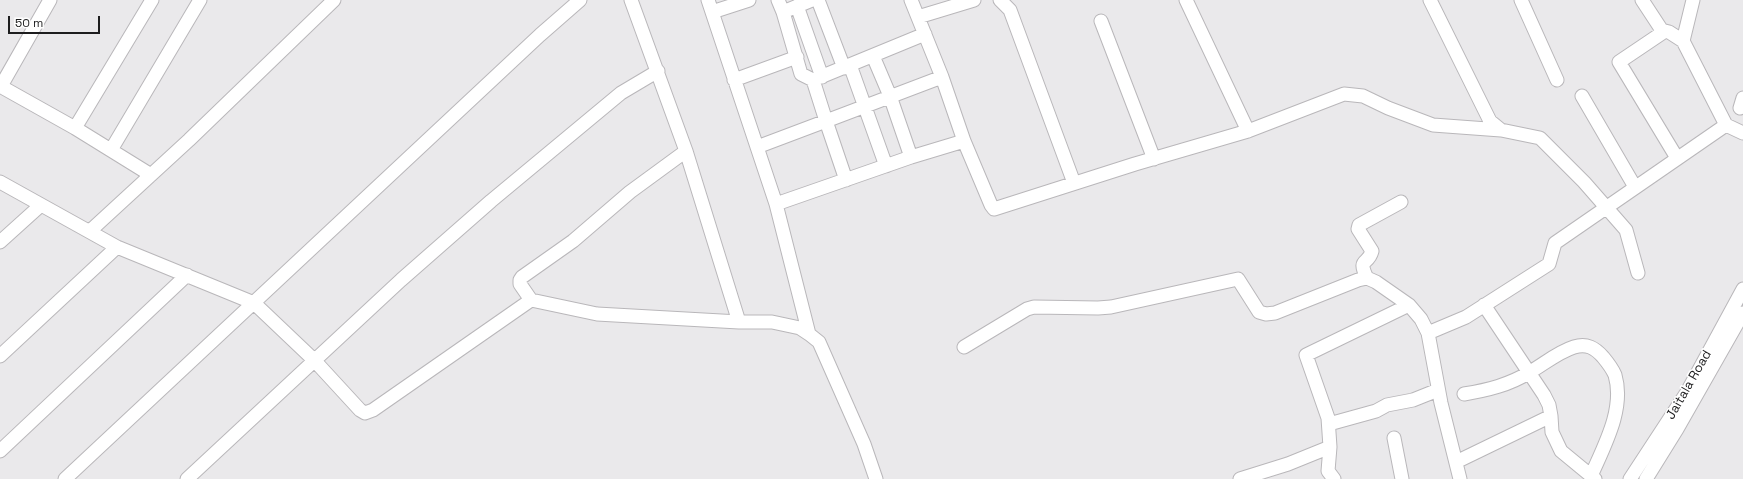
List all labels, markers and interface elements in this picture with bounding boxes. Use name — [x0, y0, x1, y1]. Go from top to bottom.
scale bar — [10, 8, 102, 34]
text: 50 m — [15, 15, 43, 31]
street label: Jaitala Road — [1663, 348, 1715, 422]

